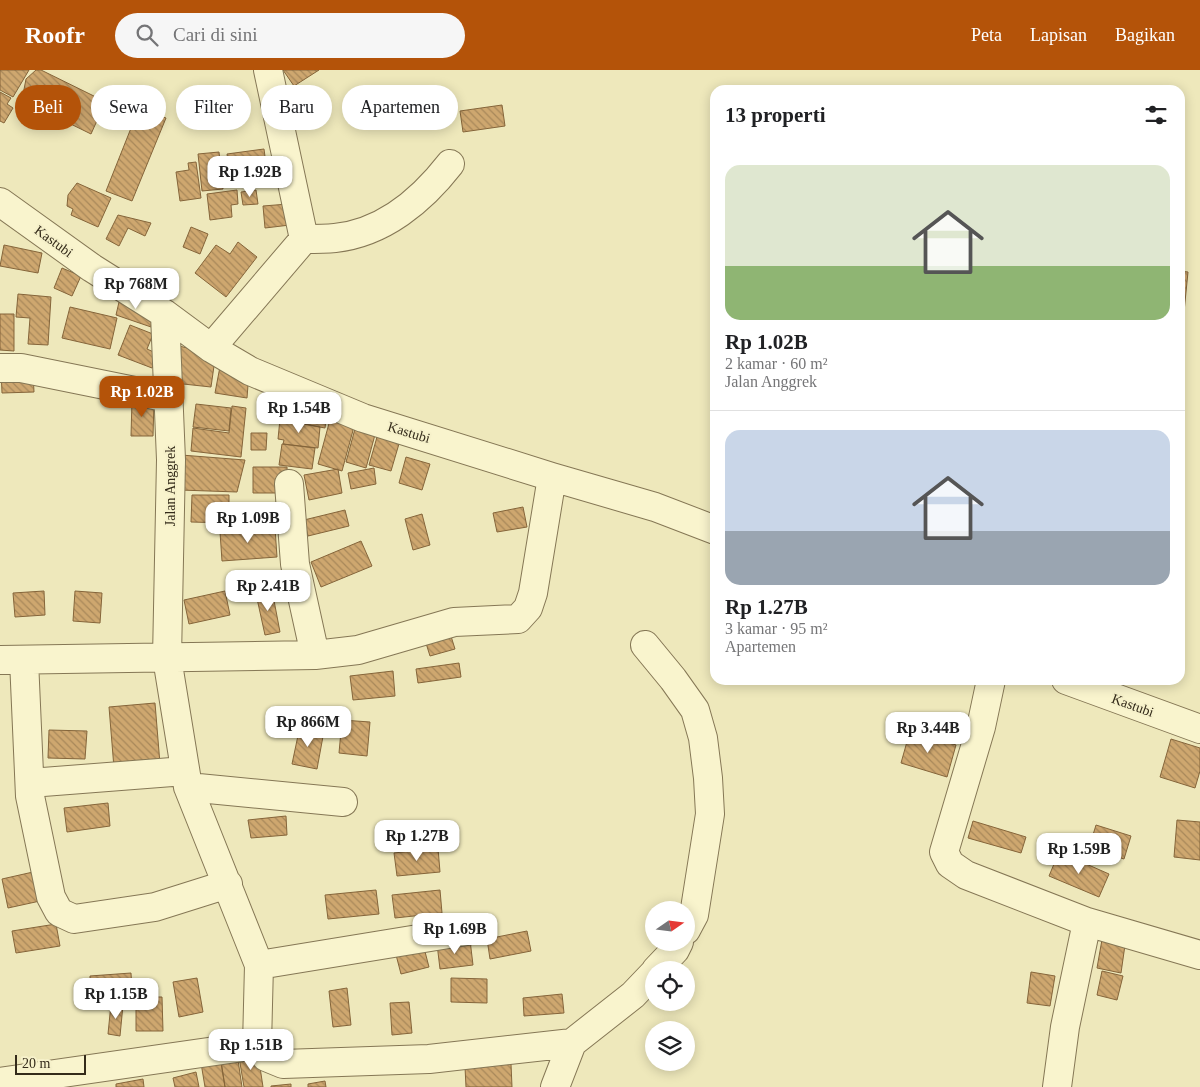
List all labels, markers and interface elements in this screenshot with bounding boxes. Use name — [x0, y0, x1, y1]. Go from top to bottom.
search box — [115, 13, 465, 58]
icon: search — [133, 21, 161, 49]
text: Roofr — [25, 22, 85, 48]
text: Cari di sini — [173, 24, 257, 45]
text: Peta — [971, 25, 1002, 45]
text: Lapisan — [1030, 25, 1087, 45]
text: Bagikan — [1115, 25, 1175, 45]
chip: Beli — [15, 85, 81, 130]
chip: Sewa — [91, 85, 166, 130]
chip: Filter — [176, 85, 251, 130]
chip: Baru — [261, 85, 332, 130]
chip: Apartemen — [342, 85, 458, 130]
icon: filters — [1142, 101, 1170, 129]
text: 13 properti — [725, 103, 826, 127]
pin: Rp 1.92B — [198, 156, 302, 198]
text: Rp 1.92B — [218, 163, 282, 180]
icon: home — [903, 197, 993, 287]
street label: Kastubi — [32, 223, 76, 260]
pin: Rp 768M — [90, 268, 182, 310]
text: Rp 768M — [104, 275, 168, 292]
text: Rp 1.02B — [725, 330, 808, 354]
text: 2 kamar · 60 m² — [725, 355, 828, 372]
text: Jalan Anggrek — [725, 373, 817, 390]
pin: Rp 1.02B — [90, 376, 194, 418]
text: Rp 1.02B — [110, 383, 174, 400]
pin: Rp 1.54B — [247, 392, 351, 434]
text: Rp 1.54B — [267, 399, 331, 416]
street label: Kastubi — [386, 419, 432, 446]
street label: Jalan Anggrek — [163, 446, 178, 526]
icon: home — [903, 463, 993, 553]
pin: Rp 1.09B — [196, 502, 300, 544]
text: Rp 1.09B — [216, 509, 280, 526]
pin: Rp 2.41B — [216, 570, 320, 612]
text: Rp 2.41B — [236, 577, 300, 594]
text: Rp 1.27B — [725, 595, 808, 619]
text: 3 kamar · 95 m² — [725, 620, 828, 637]
text: Apartemen — [725, 638, 796, 655]
street label: Kastubi — [1110, 691, 1156, 720]
pin: Rp 866M — [262, 706, 354, 748]
pin: Rp 3.44B — [876, 712, 980, 754]
text: Rp 866M — [276, 713, 340, 730]
text: Rp 3.44B — [896, 719, 960, 736]
pin: Rp 1.27B — [365, 820, 469, 862]
text: Rp 1.27B — [385, 827, 449, 844]
pin: Rp 1.59B — [1027, 832, 1131, 875]
text: Rp 1.59B — [1047, 840, 1111, 857]
north arrow — [645, 901, 695, 951]
map controls — [645, 901, 695, 1071]
pin: Rp 1.69B — [403, 912, 507, 955]
text: Rp 1.69B — [423, 920, 487, 937]
button: locate — [645, 961, 695, 1011]
pin: Rp 1.15B — [64, 978, 168, 1020]
text: Rp 1.15B — [84, 985, 148, 1002]
button: layers — [645, 1021, 695, 1071]
pin: Rp 1.51B — [199, 1028, 303, 1071]
text: Rp 1.51B — [219, 1036, 283, 1053]
scale bar — [15, 1052, 86, 1075]
text: 20 m — [22, 1056, 50, 1071]

